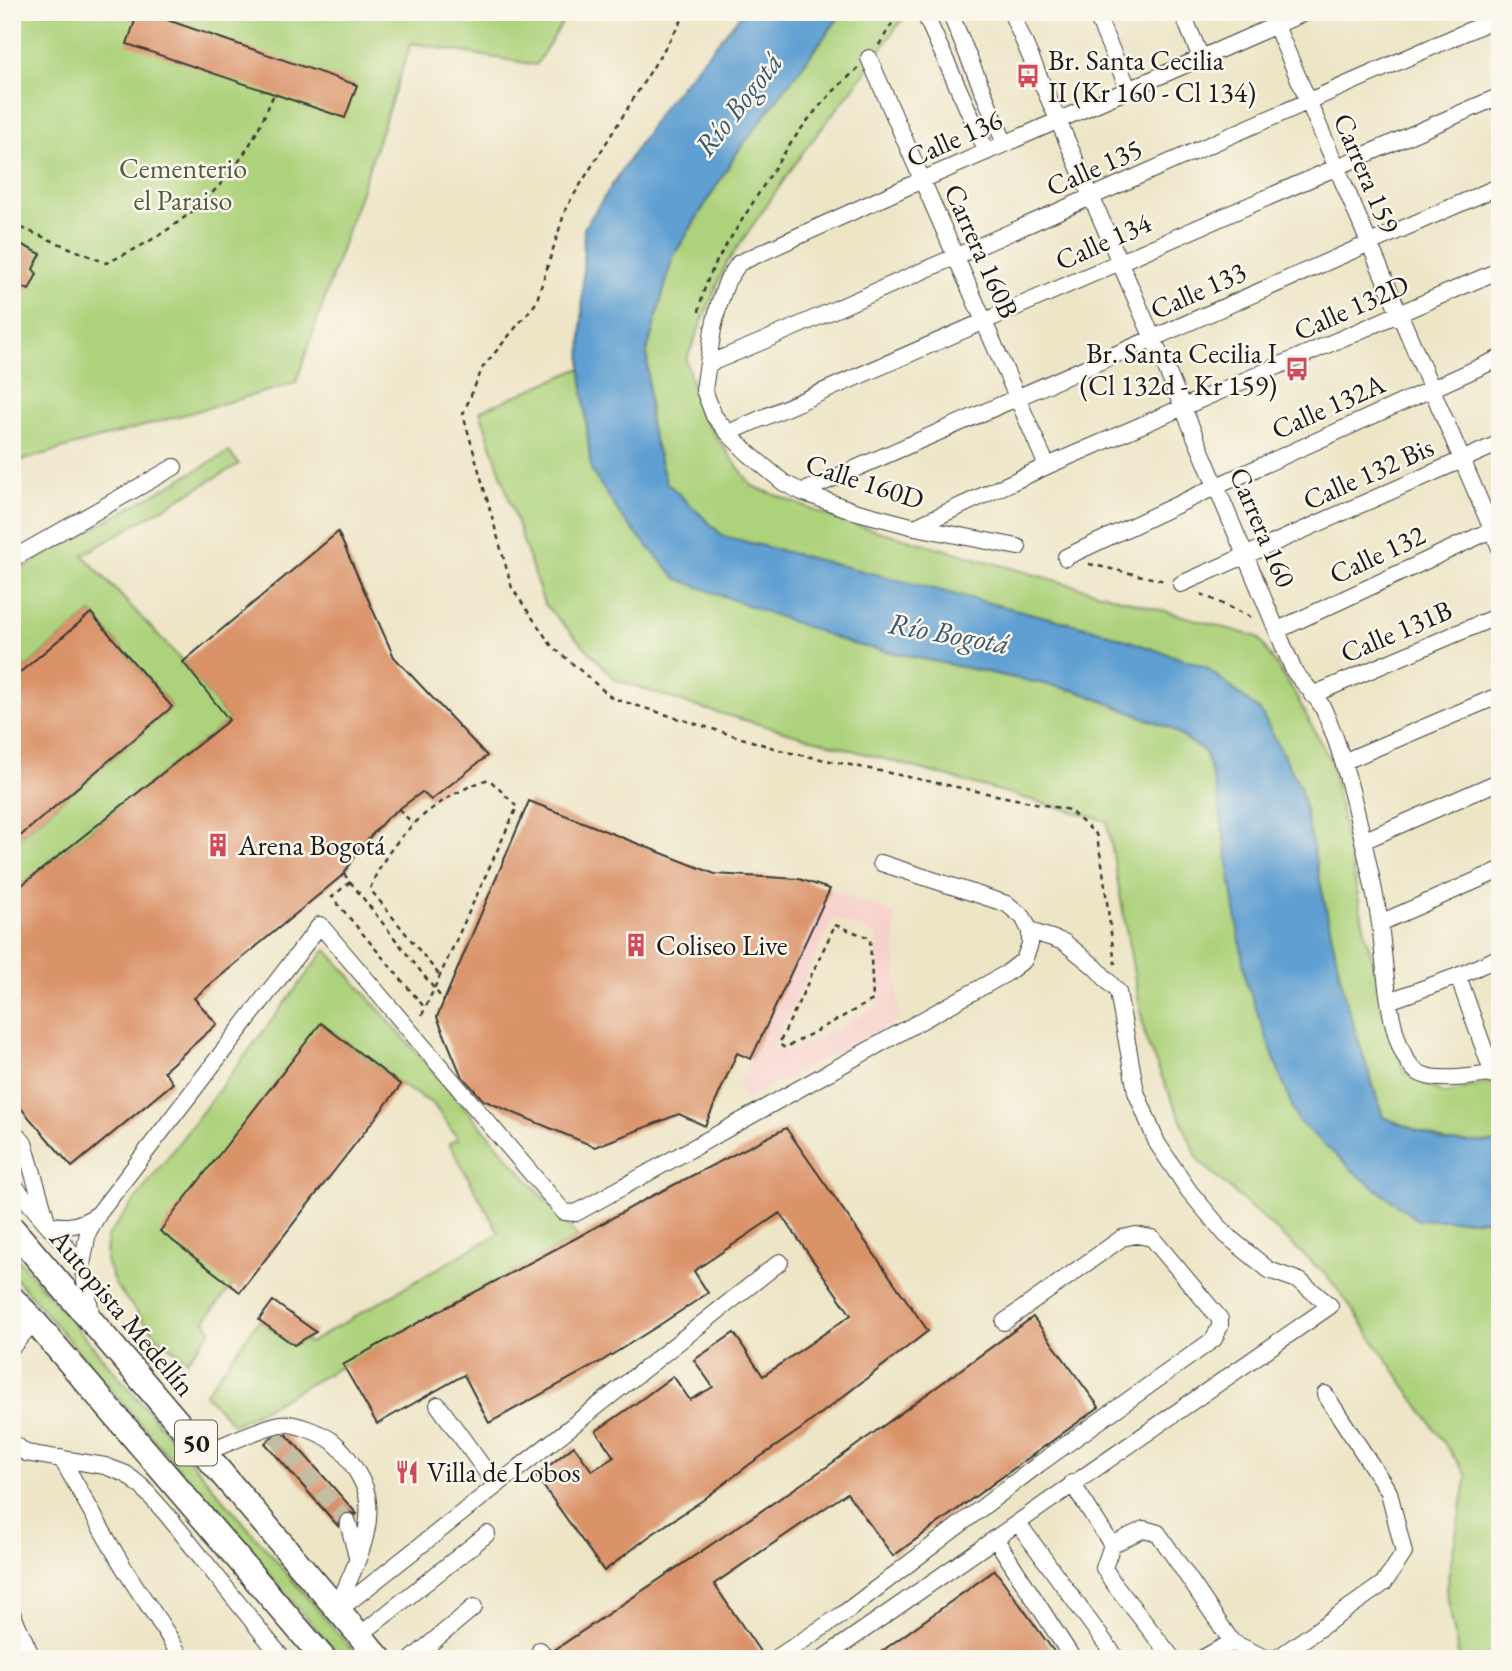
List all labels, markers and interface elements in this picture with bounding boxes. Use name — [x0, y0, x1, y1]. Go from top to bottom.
place label: Br. Santa Cecilia II (Kr 160 - Cl 134) — [1048, 42, 1256, 110]
water label: Río Bogotá — [685, 44, 791, 164]
bus stop icon: Br. Santa Cecilia II (Kr 160 - Cl 134) — [1014, 62, 1042, 90]
street label: Calle 136 — [900, 101, 1008, 175]
street label: Carrera 159 — [1326, 107, 1408, 239]
street label: Calle 135 — [1040, 130, 1148, 204]
park label: Cementerio el Paraiso — [119, 150, 247, 218]
street label: Carrera 160B — [936, 178, 1028, 324]
street label: Calle 134 — [1049, 204, 1157, 278]
street label: Calle 133 — [1144, 253, 1252, 327]
street label: Calle 132D — [1288, 266, 1414, 348]
place label: Br. Santa Cecilia I (Cl 132d - Kr 159) — [1079, 335, 1277, 403]
bus stop icon: Br. Santa Cecilia I (Cl 132d - Kr 159) — [1283, 355, 1311, 383]
street label: Calle 132A — [1266, 365, 1391, 447]
street label: Calle 132 Bis — [1297, 428, 1439, 518]
street label: Calle 160D — [801, 445, 929, 517]
street label: Carrera 160 — [1222, 461, 1304, 593]
street label: Calle 132 — [1323, 516, 1431, 592]
street label: Calle 131B — [1335, 591, 1457, 671]
water label: Río Bogotá — [885, 603, 1013, 663]
place label: Arena Bogotá — [237, 827, 386, 863]
building icon: Arena Bogotá — [204, 831, 232, 859]
place label: Coliseo Live — [656, 927, 788, 963]
building icon: Coliseo Live — [622, 931, 650, 959]
street label: Autopista Medellín — [42, 1220, 204, 1404]
road number: 50 — [175, 1420, 217, 1466]
place label: Villa de Lobos — [427, 1454, 581, 1490]
restaurant icon: Villa de Lobos — [393, 1458, 421, 1486]

